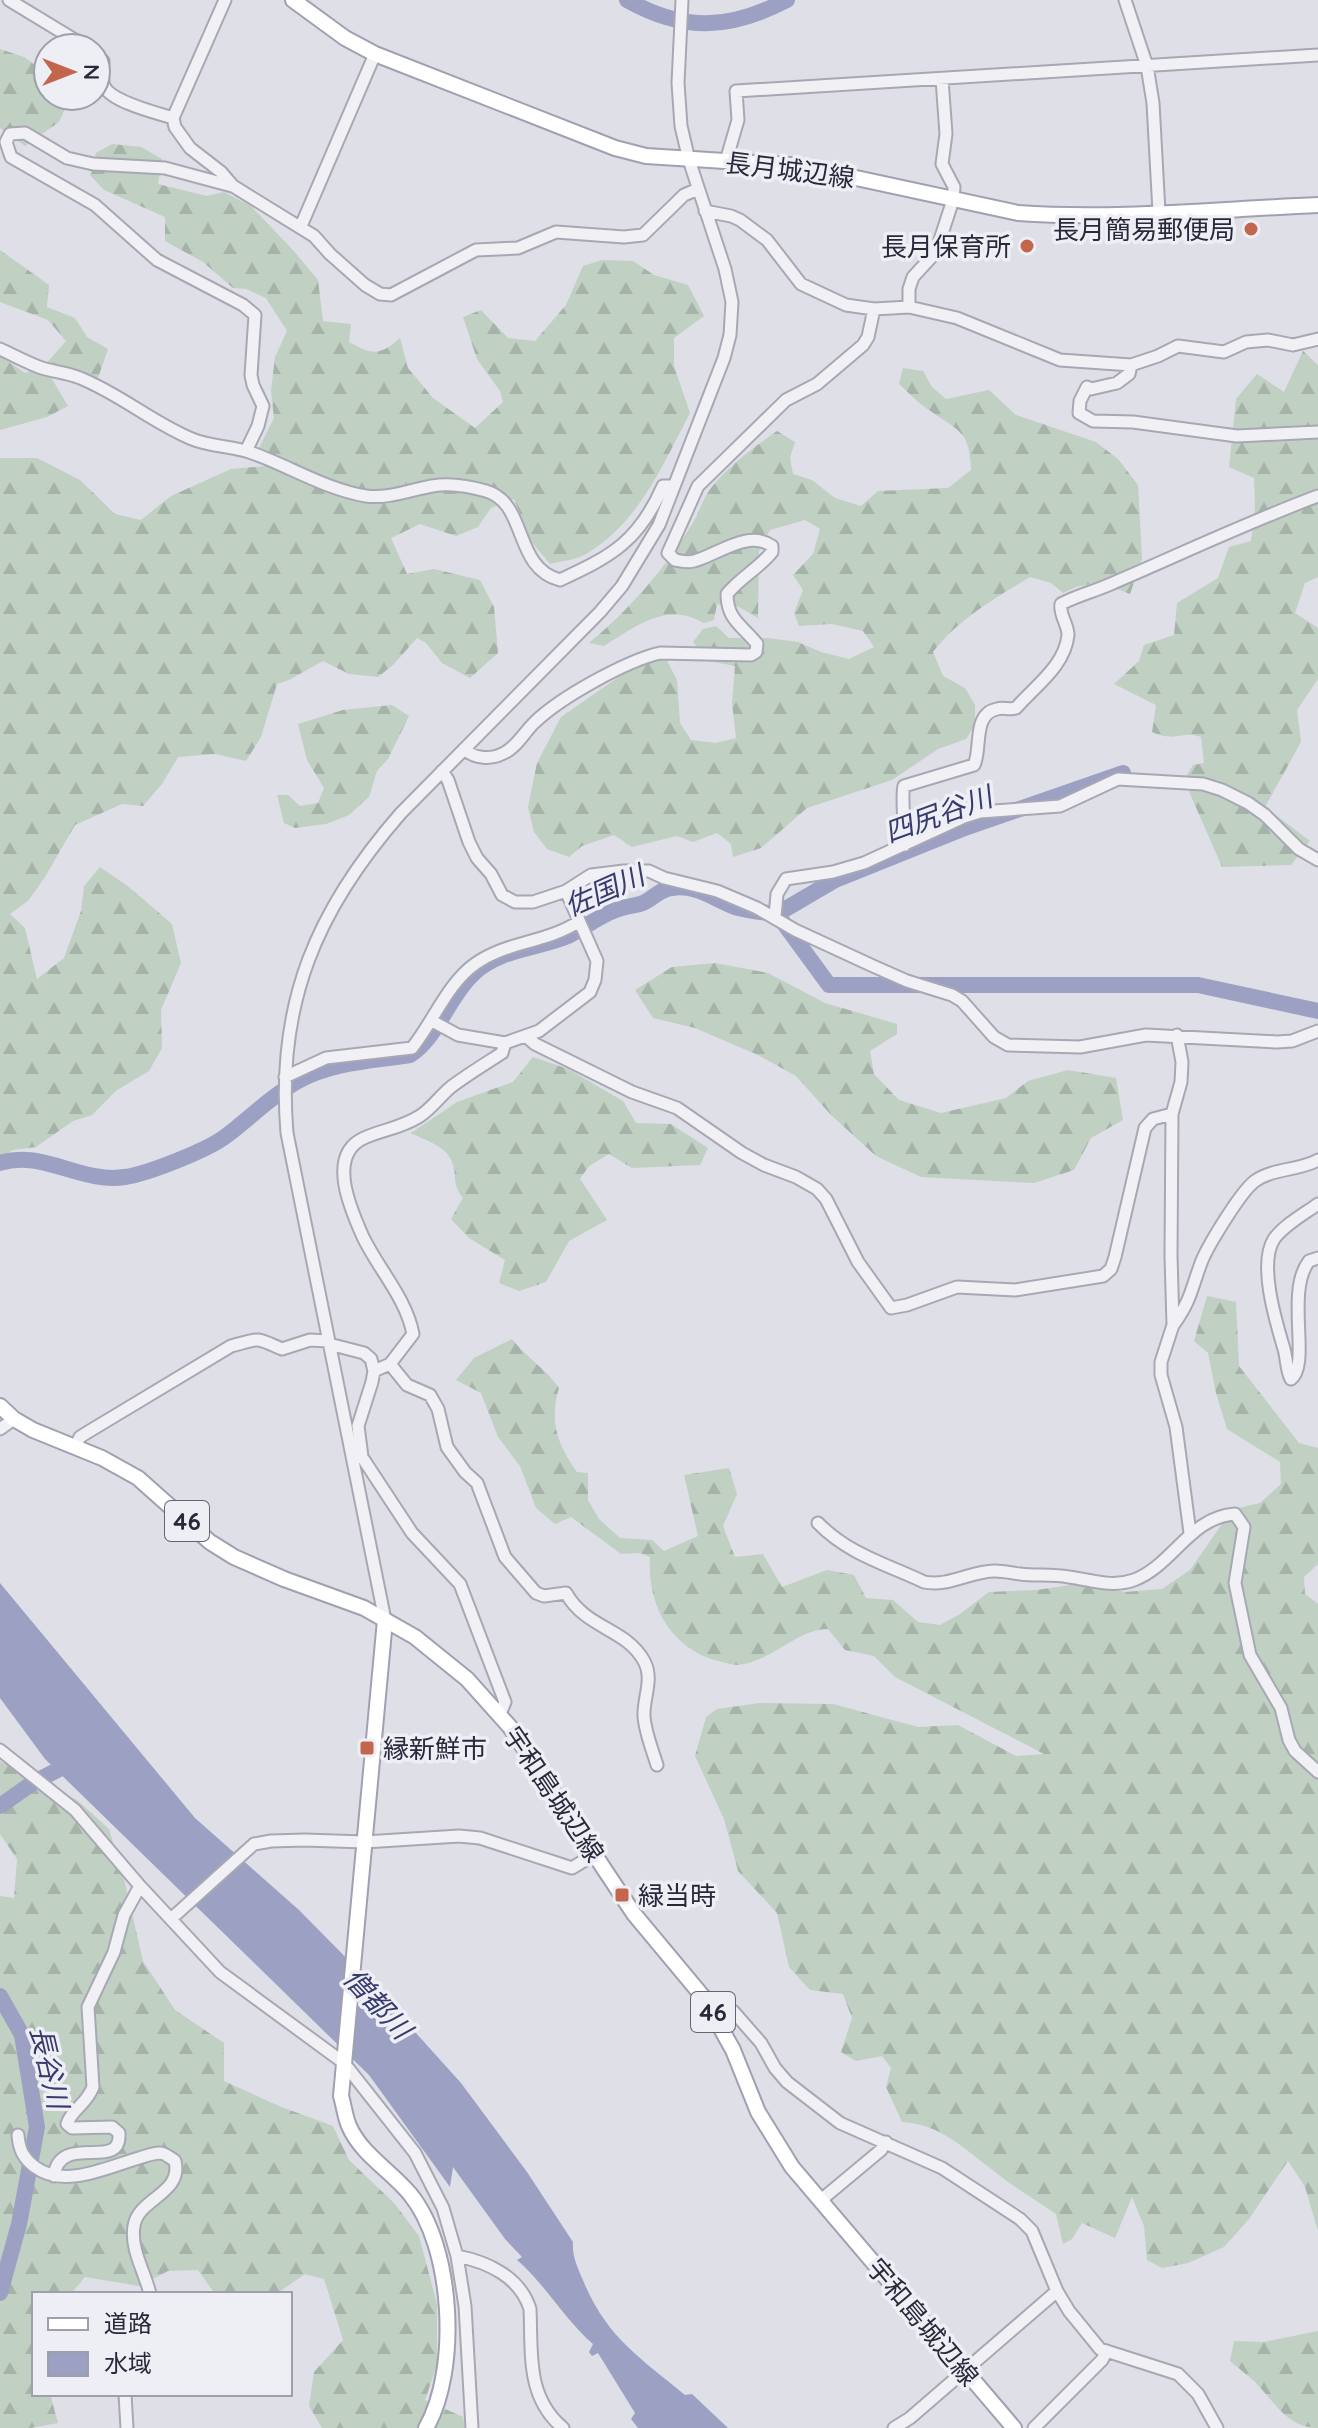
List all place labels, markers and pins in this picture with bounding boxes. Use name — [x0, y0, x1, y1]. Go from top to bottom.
place label: 長月簡易郵便局 — [1053, 213, 1235, 246]
marker: 長月簡易郵便局 — [1242, 220, 1260, 238]
place label: 長月保育所 — [881, 230, 1011, 263]
marker: 長月保育所 — [1018, 237, 1036, 255]
place label: 縁新鮮市 — [383, 1732, 487, 1765]
marker: 縁新鮮市 — [358, 1739, 376, 1757]
place label: 緑当時 — [638, 1879, 716, 1912]
marker: 緑当時 — [613, 1886, 631, 1904]

